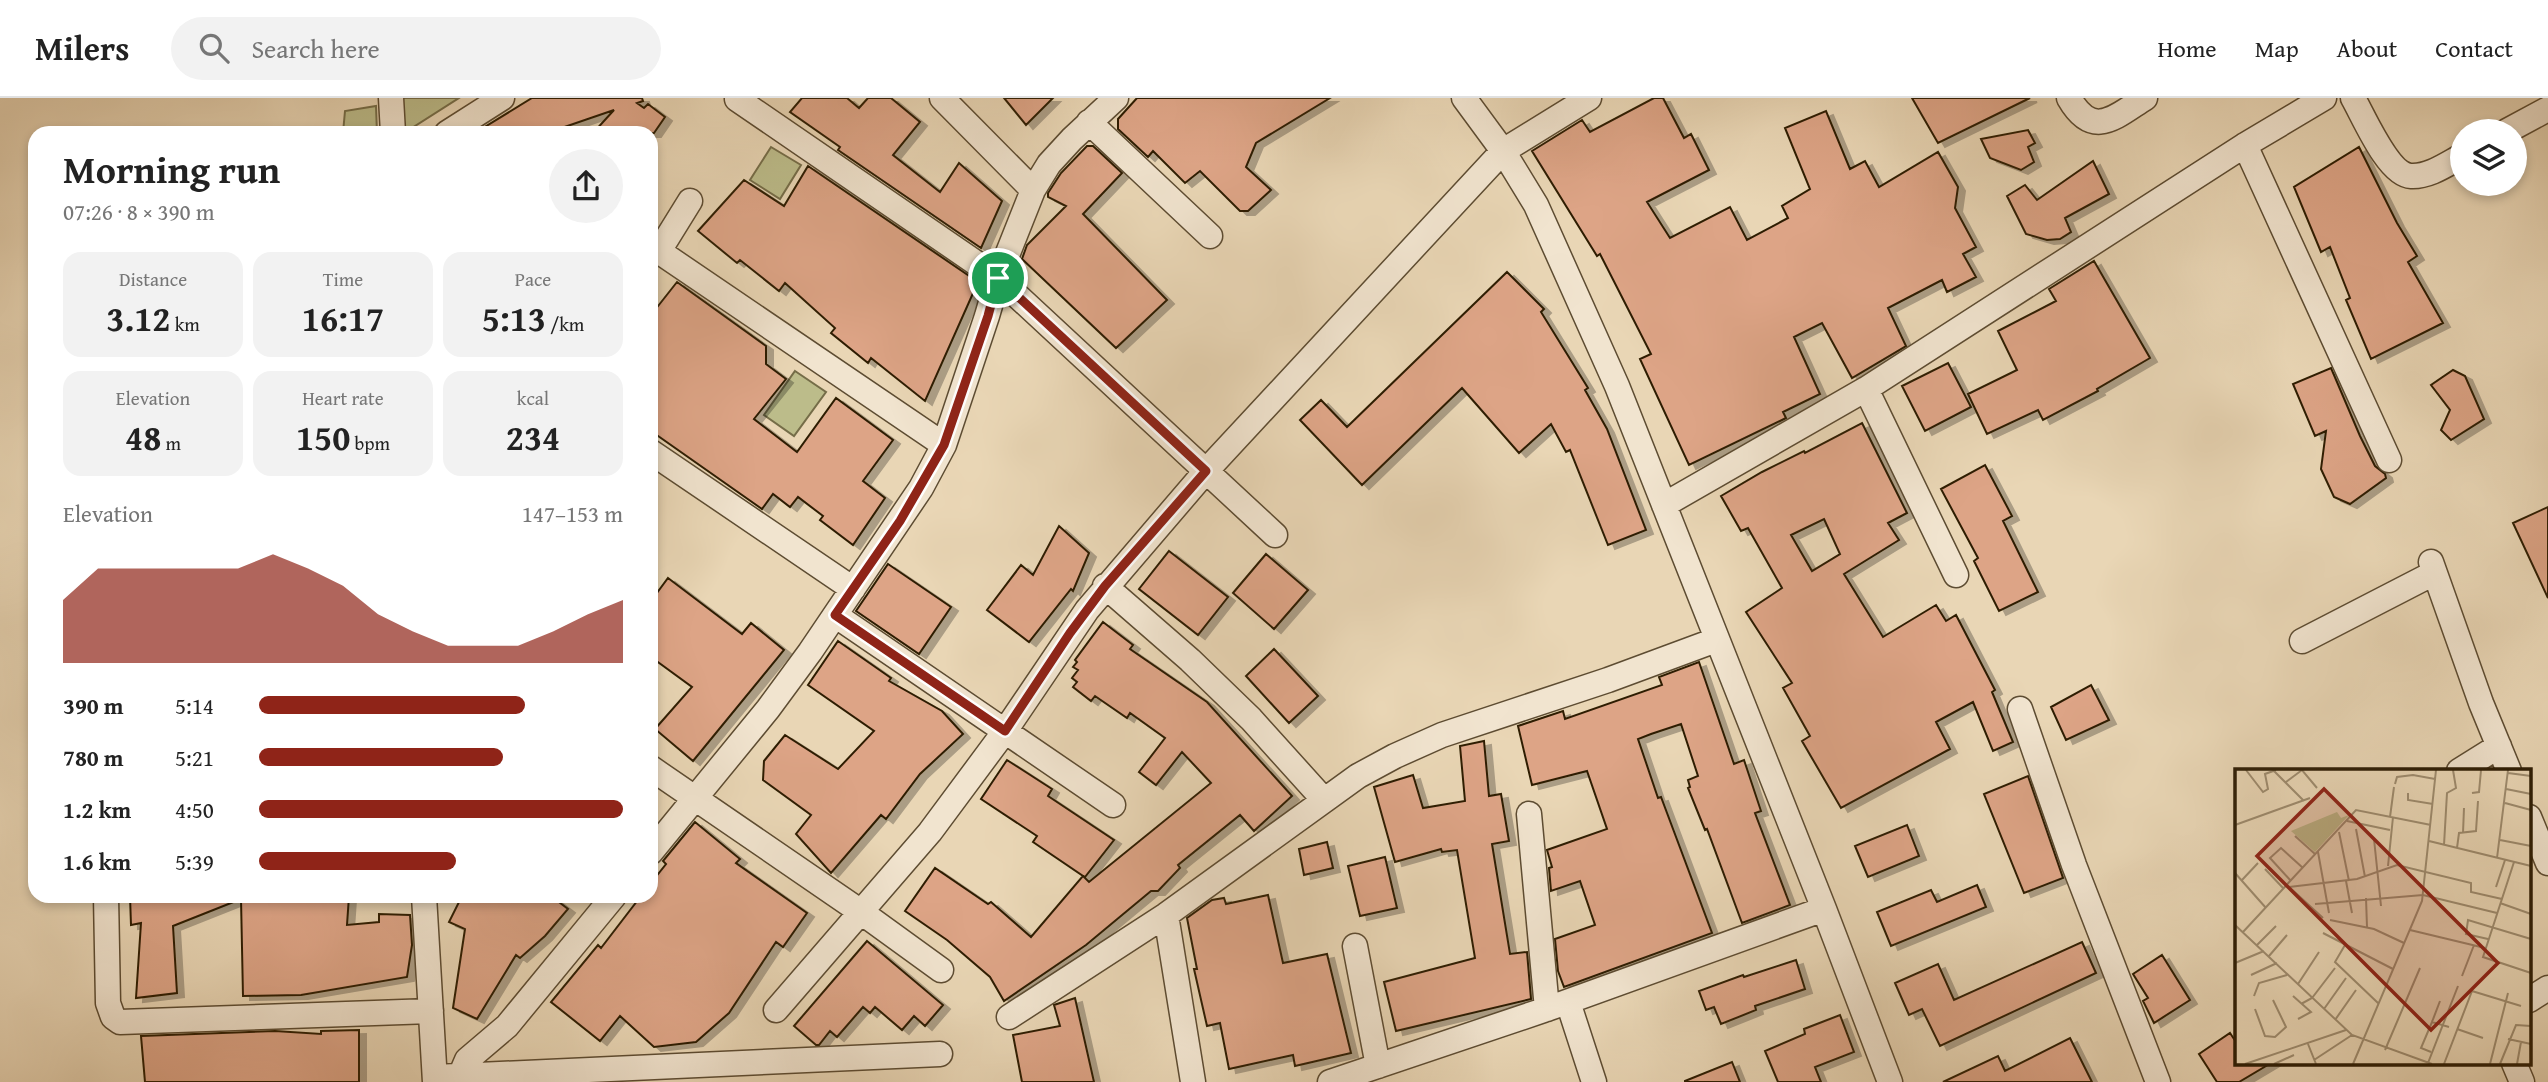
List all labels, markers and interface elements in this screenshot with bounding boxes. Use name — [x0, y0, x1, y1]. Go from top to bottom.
search box — [171, 17, 661, 80]
text: Milers — [35, 24, 129, 72]
icon: search — [195, 29, 233, 67]
text: Search here — [251, 29, 380, 68]
text: Home — [2158, 31, 2217, 66]
text: Map — [2255, 31, 2299, 66]
text: About — [2337, 31, 2397, 66]
text: Contact — [2435, 31, 2513, 66]
map controls — [2450, 119, 2527, 196]
button: layers — [2450, 119, 2527, 196]
text: Morning run — [63, 141, 280, 197]
button: share — [549, 149, 623, 223]
text: 07:26 · 8 × 390 m — [63, 195, 215, 228]
pin — [968, 248, 1028, 308]
icon: arrive — [979, 259, 1017, 297]
text: Distance — [119, 265, 187, 293]
text: Time — [323, 265, 363, 293]
text: Pace — [515, 265, 551, 293]
text: 3.12 — [106, 293, 170, 344]
text: 16:17 — [302, 293, 384, 344]
text: 5:13 — [482, 293, 546, 344]
text: km — [170, 310, 200, 338]
text: /km — [546, 310, 584, 338]
text: Elevation — [116, 384, 190, 412]
text: Heart rate — [302, 384, 384, 412]
text: kcal — [517, 384, 549, 412]
text: 48 — [125, 412, 161, 463]
text: 150 — [296, 412, 350, 463]
text: 234 — [506, 412, 560, 463]
text: m — [161, 429, 181, 457]
text: bpm — [350, 429, 390, 457]
text: Elevation — [63, 497, 153, 530]
text: 147–153 m — [522, 497, 623, 530]
text: 390 m — [63, 689, 124, 722]
text: 5:14 — [175, 689, 214, 722]
text: 780 m — [63, 741, 124, 774]
text: 5:21 — [175, 741, 214, 774]
inset map — [2235, 769, 2530, 1065]
text: 1.2 km — [63, 793, 131, 826]
text: 4:50 — [175, 793, 214, 826]
text: 1.6 km — [63, 845, 131, 878]
text: 5:39 — [175, 845, 214, 878]

